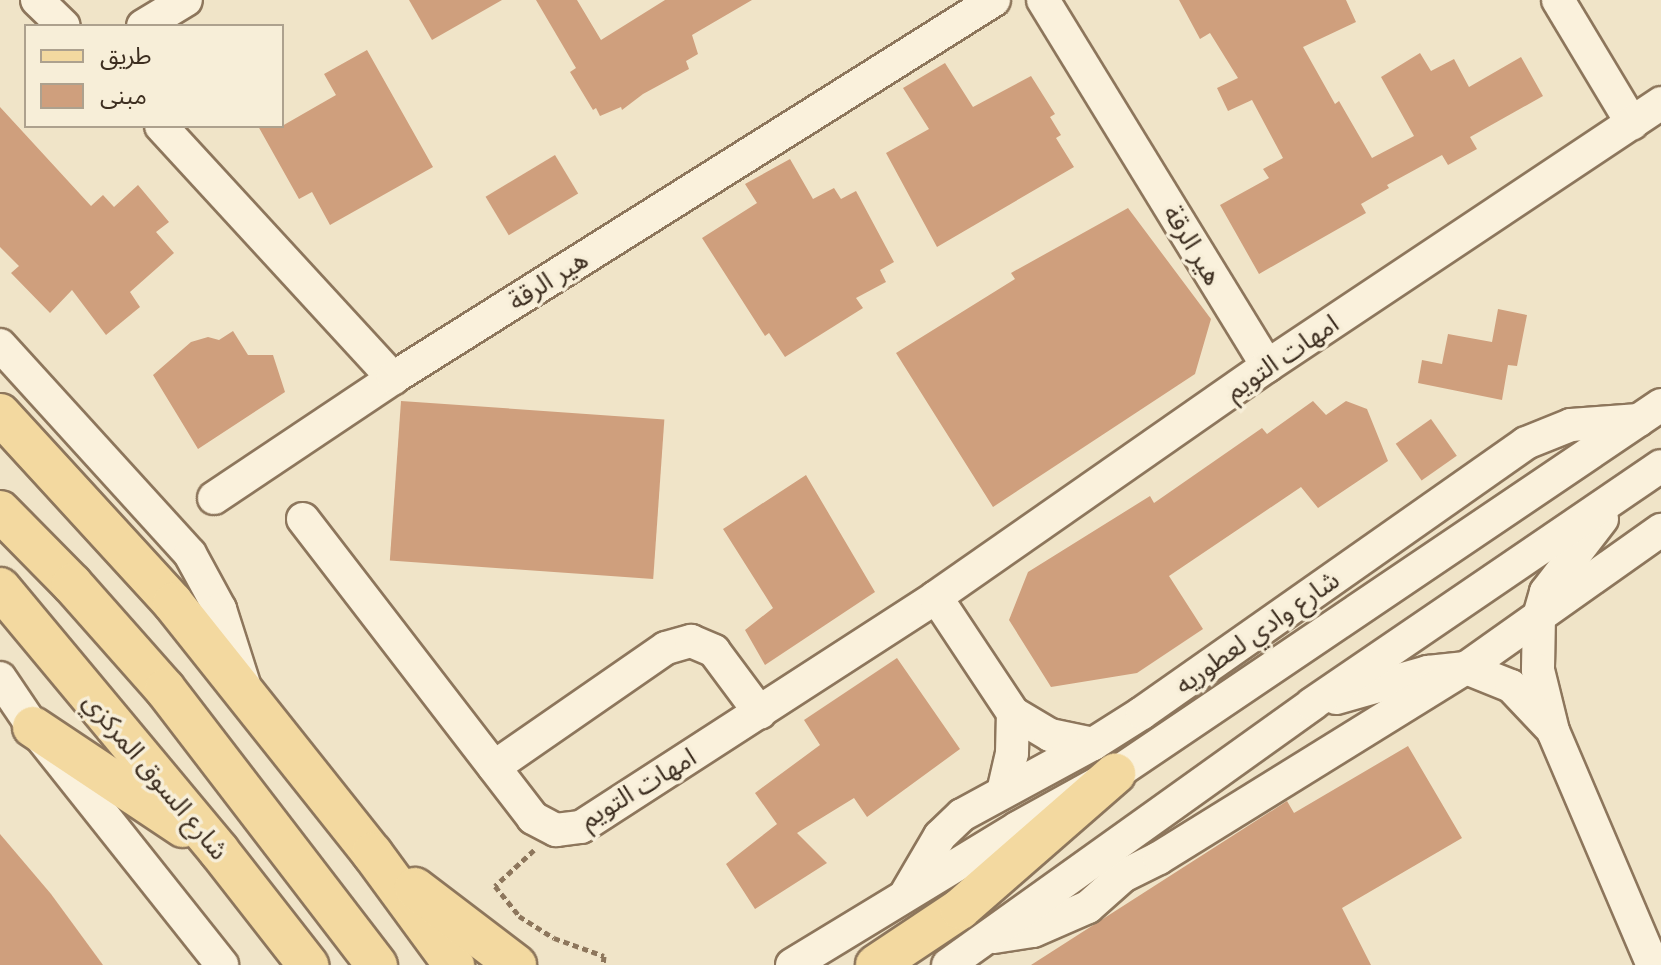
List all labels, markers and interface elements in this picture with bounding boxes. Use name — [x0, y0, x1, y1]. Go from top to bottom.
legend — [24, 24, 284, 128]
text: طريق — [100, 39, 152, 71]
text: مبنى — [100, 79, 147, 111]
street label: هير الرقة — [1157, 199, 1229, 291]
street label: هير الرقة — [502, 243, 594, 317]
street label: امهات التويم — [1219, 308, 1345, 406]
street label: شارع وادي لعطوريه — [1169, 564, 1345, 700]
street label: شارع السوق المركزي — [77, 686, 235, 866]
street label: امهات التويم — [574, 741, 702, 835]

